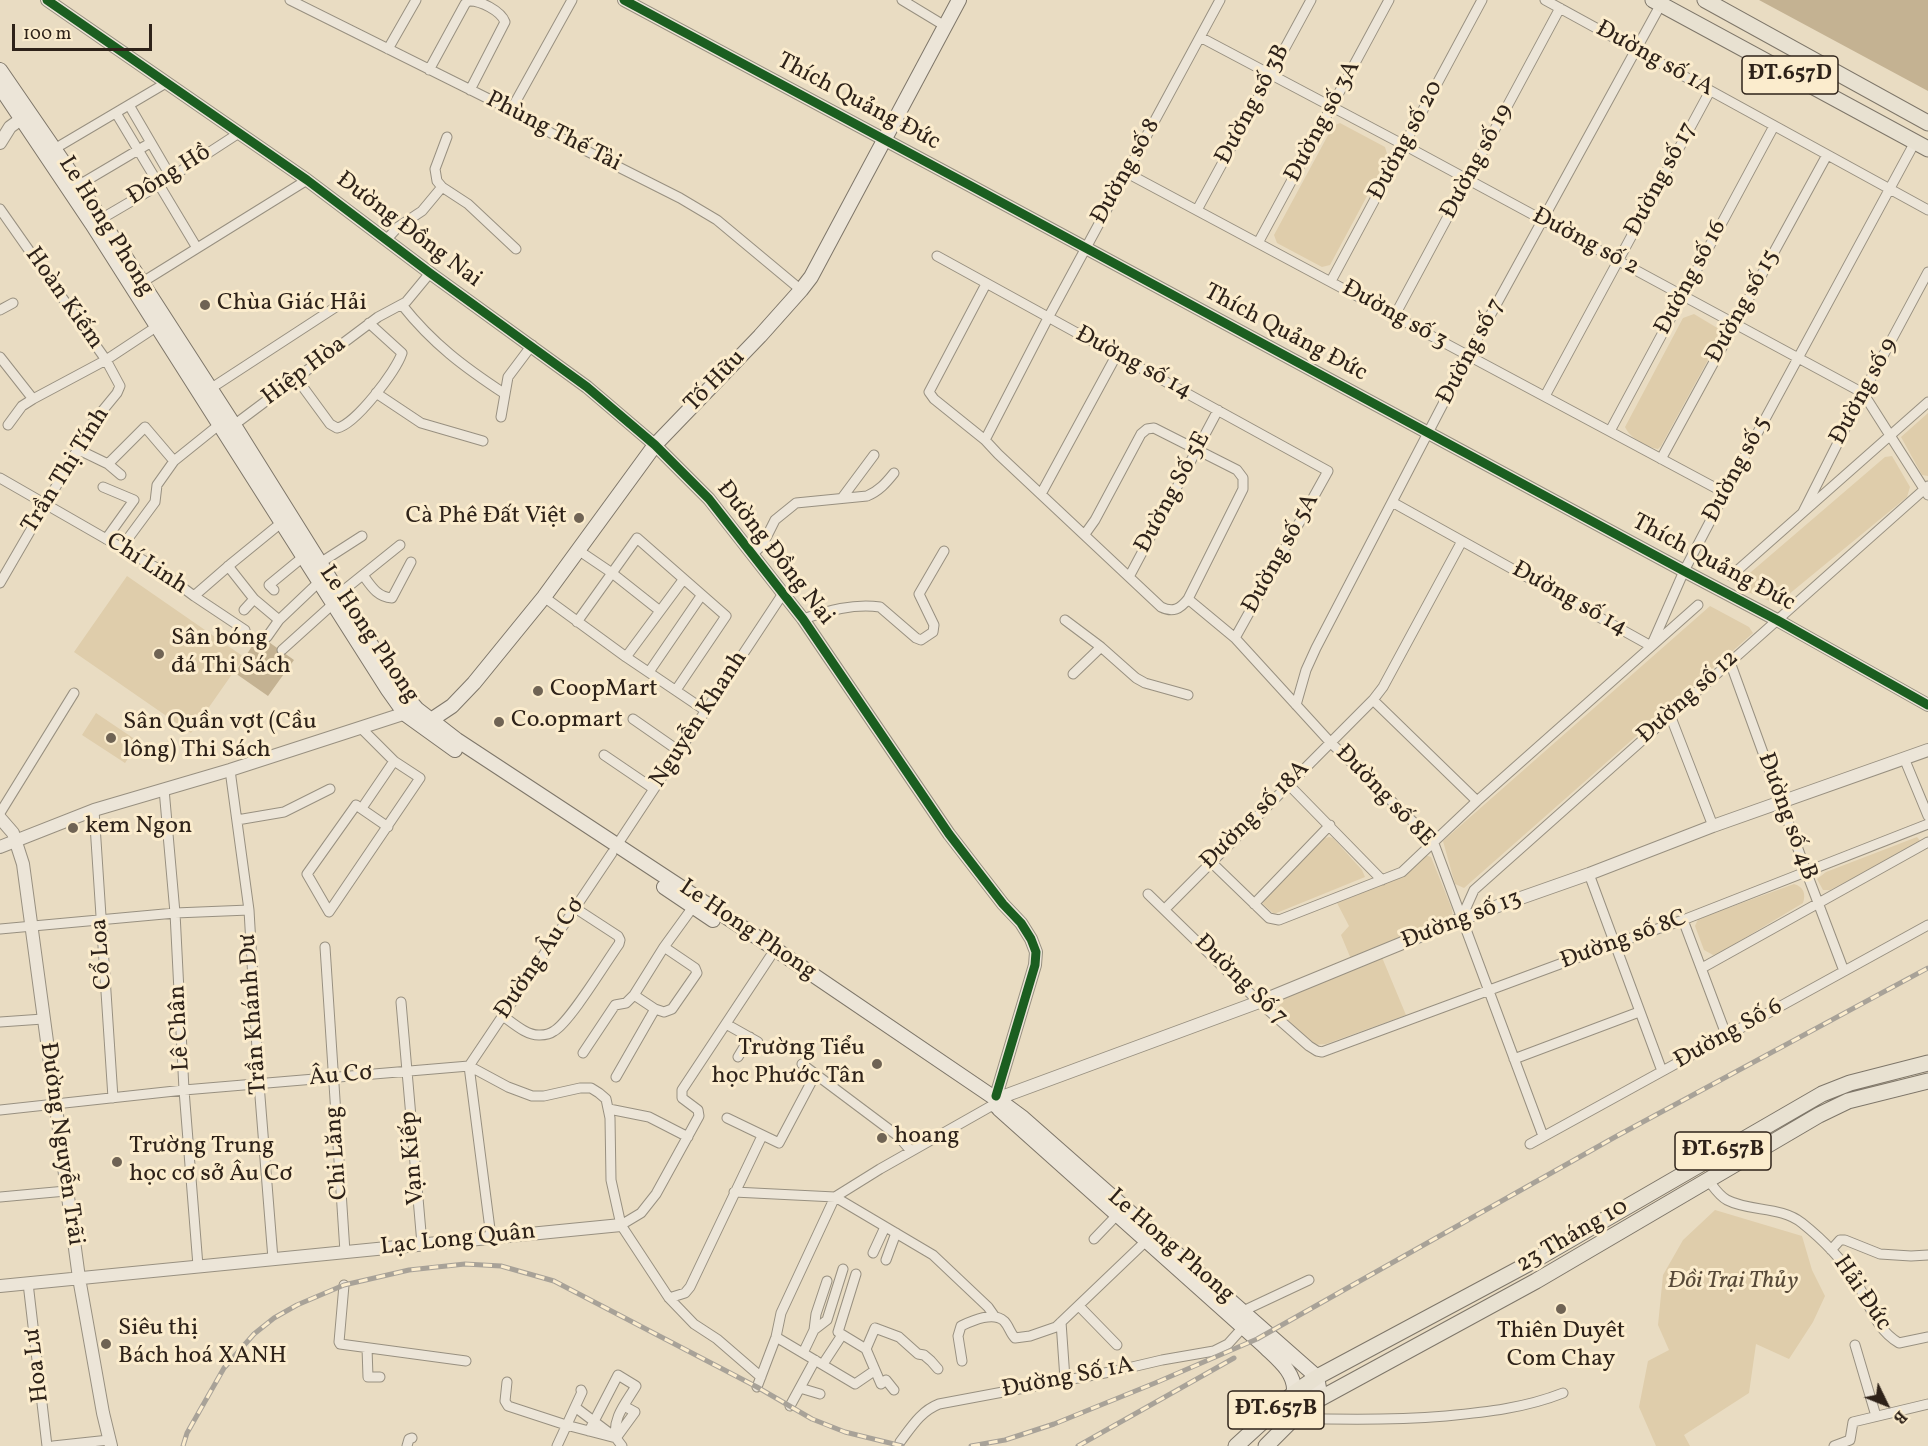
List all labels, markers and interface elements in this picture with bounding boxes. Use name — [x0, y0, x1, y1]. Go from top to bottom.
scale bar — [15, 12, 154, 50]
street label: Đường số 1A — [1590, 16, 1718, 104]
text: 100 m — [23, 22, 72, 47]
street label: Đường số 3B — [1210, 40, 1298, 170]
street label: Thích Quảng Đức — [771, 48, 945, 158]
street label: Đường số 3A — [1280, 56, 1368, 188]
road number: ĐT.657D — [1742, 56, 1838, 94]
street label: Đường số 20 — [1363, 76, 1451, 206]
street label: Phùng Thế Tài — [480, 87, 626, 179]
street label: Đường số 19 — [1436, 100, 1520, 224]
street label: Đường số 8 — [1086, 114, 1168, 230]
street label: Đường số 17 — [1620, 118, 1704, 242]
street label: Đông Hồ — [123, 139, 217, 213]
street label: Le Hong Phong — [51, 152, 159, 302]
street label: Đường Đồng Nai — [329, 167, 487, 295]
street label: Đường số 2 — [1527, 203, 1643, 283]
street label: Đường số 16 — [1650, 216, 1734, 340]
street label: Hoàn Kiếm — [17, 242, 109, 356]
street label: Đường số 15 — [1701, 245, 1787, 369]
street label: Đường số 3 — [1336, 275, 1452, 357]
street label: Thích Quảng Đức — [1198, 279, 1372, 389]
place label: Chùa Giác Hải — [217, 291, 367, 319]
street label: Đường số 7 — [1432, 294, 1512, 410]
marker: Chùa Giác Hải — [198, 298, 212, 312]
street label: Đường số 14 — [1070, 321, 1196, 407]
street label: Hiệp Hòa — [257, 331, 353, 413]
street label: Đường số 9 — [1825, 334, 1905, 450]
street label: Tố Hữu — [679, 345, 753, 419]
street label: Trần Thị Tính — [17, 403, 117, 539]
street label: Đường số 5 — [1698, 412, 1778, 528]
street label: Đường Số 5E — [1130, 427, 1218, 559]
street label: Đường Đồng Nai — [709, 476, 839, 632]
street label: Đường số 5A — [1237, 489, 1327, 619]
place label: Cà Phê Đất Việt — [406, 504, 567, 532]
street label: Thích Quảng Đức — [1626, 509, 1800, 619]
marker: Cà Phê Đất Việt — [572, 511, 586, 525]
street label: Chí Linh — [100, 528, 192, 602]
street label: Đường số 14 — [1506, 556, 1632, 644]
street label: Le Hong Phong — [311, 561, 425, 709]
place label: Sân bóng đá Thi Sách — [171, 626, 291, 682]
street label: Đường số 12 — [1632, 645, 1746, 751]
street label: Nguyễn Khanh — [645, 646, 755, 794]
marker: Sân bóng đá Thi Sách — [152, 647, 166, 661]
place label: CoopMart — [550, 677, 658, 705]
marker: CoopMart — [531, 684, 545, 698]
place label: Co.opmart — [511, 708, 623, 736]
place label: Sân Quần vợt (Cầu lông) Thi Sách — [123, 710, 317, 766]
marker: Co.opmart — [492, 715, 506, 729]
marker: Sân Quần vợt (Cầu lông) Thi Sách — [104, 731, 118, 745]
street label: Đường số 8E — [1328, 740, 1440, 854]
street label: Đường số 4B — [1750, 749, 1822, 885]
street label: Đường số 18A — [1195, 755, 1317, 877]
place label: kem Ngon — [85, 814, 192, 842]
marker: kem Ngon — [66, 821, 80, 835]
street label: Le Hong Phong — [673, 874, 821, 988]
street label: Đường số 13 — [1398, 885, 1526, 957]
street label: Đường Âu Cơ — [490, 893, 592, 1025]
street label: Đường số 8C — [1557, 905, 1691, 977]
street label: Cổ Loa — [86, 917, 120, 991]
street label: Đường Số 7 — [1187, 929, 1293, 1033]
street label: Trần Khánh Dư — [235, 932, 275, 1096]
street label: Lê Chân — [164, 984, 198, 1072]
street label: Đường Số 6 — [1670, 993, 1788, 1077]
place label: Trường Tiểu học Phước Tân — [712, 1036, 865, 1092]
street label: Đường Nguyễn Trãi — [31, 1041, 89, 1247]
marker: Trường Tiểu học Phước Tân — [870, 1057, 884, 1071]
street label: Âu Cơ — [308, 1060, 374, 1094]
street label: Chi Lăng — [320, 1105, 356, 1201]
street label: Vạn Kiếp — [396, 1110, 432, 1206]
place label: hoang — [894, 1124, 960, 1152]
marker: hoang — [875, 1131, 889, 1145]
road number: ĐT.657B — [1675, 1132, 1771, 1170]
place label: Trường Trung học cơ sở Âu Cơ — [129, 1134, 293, 1190]
marker: Trường Trung học cơ sở Âu Cơ — [110, 1155, 124, 1169]
street label: Le Hong Phong — [1100, 1184, 1240, 1310]
street label: 23 Tháng 10 — [1512, 1193, 1634, 1281]
street label: Lạc Long Quân — [379, 1219, 537, 1263]
street label: Hải Đức — [1825, 1251, 1897, 1337]
park label: Đồi Trại Thủy — [1668, 1269, 1798, 1297]
marker: Thiên Duyêt Com Chay — [1554, 1302, 1568, 1316]
place label: Siêu thị Bách hoá XANH — [118, 1316, 287, 1372]
place label: Thiên Duyêt Com Chay — [1497, 1319, 1625, 1375]
street label: Hoa Lư — [19, 1326, 57, 1404]
marker: Siêu thị Bách hoá XANH — [99, 1337, 113, 1351]
street label: Đường Số 1A — [1000, 1352, 1136, 1406]
north arrow — [1856, 1374, 1916, 1434]
road number: ĐT.657B — [1228, 1391, 1324, 1429]
text: B — [1887, 1405, 1911, 1428]

